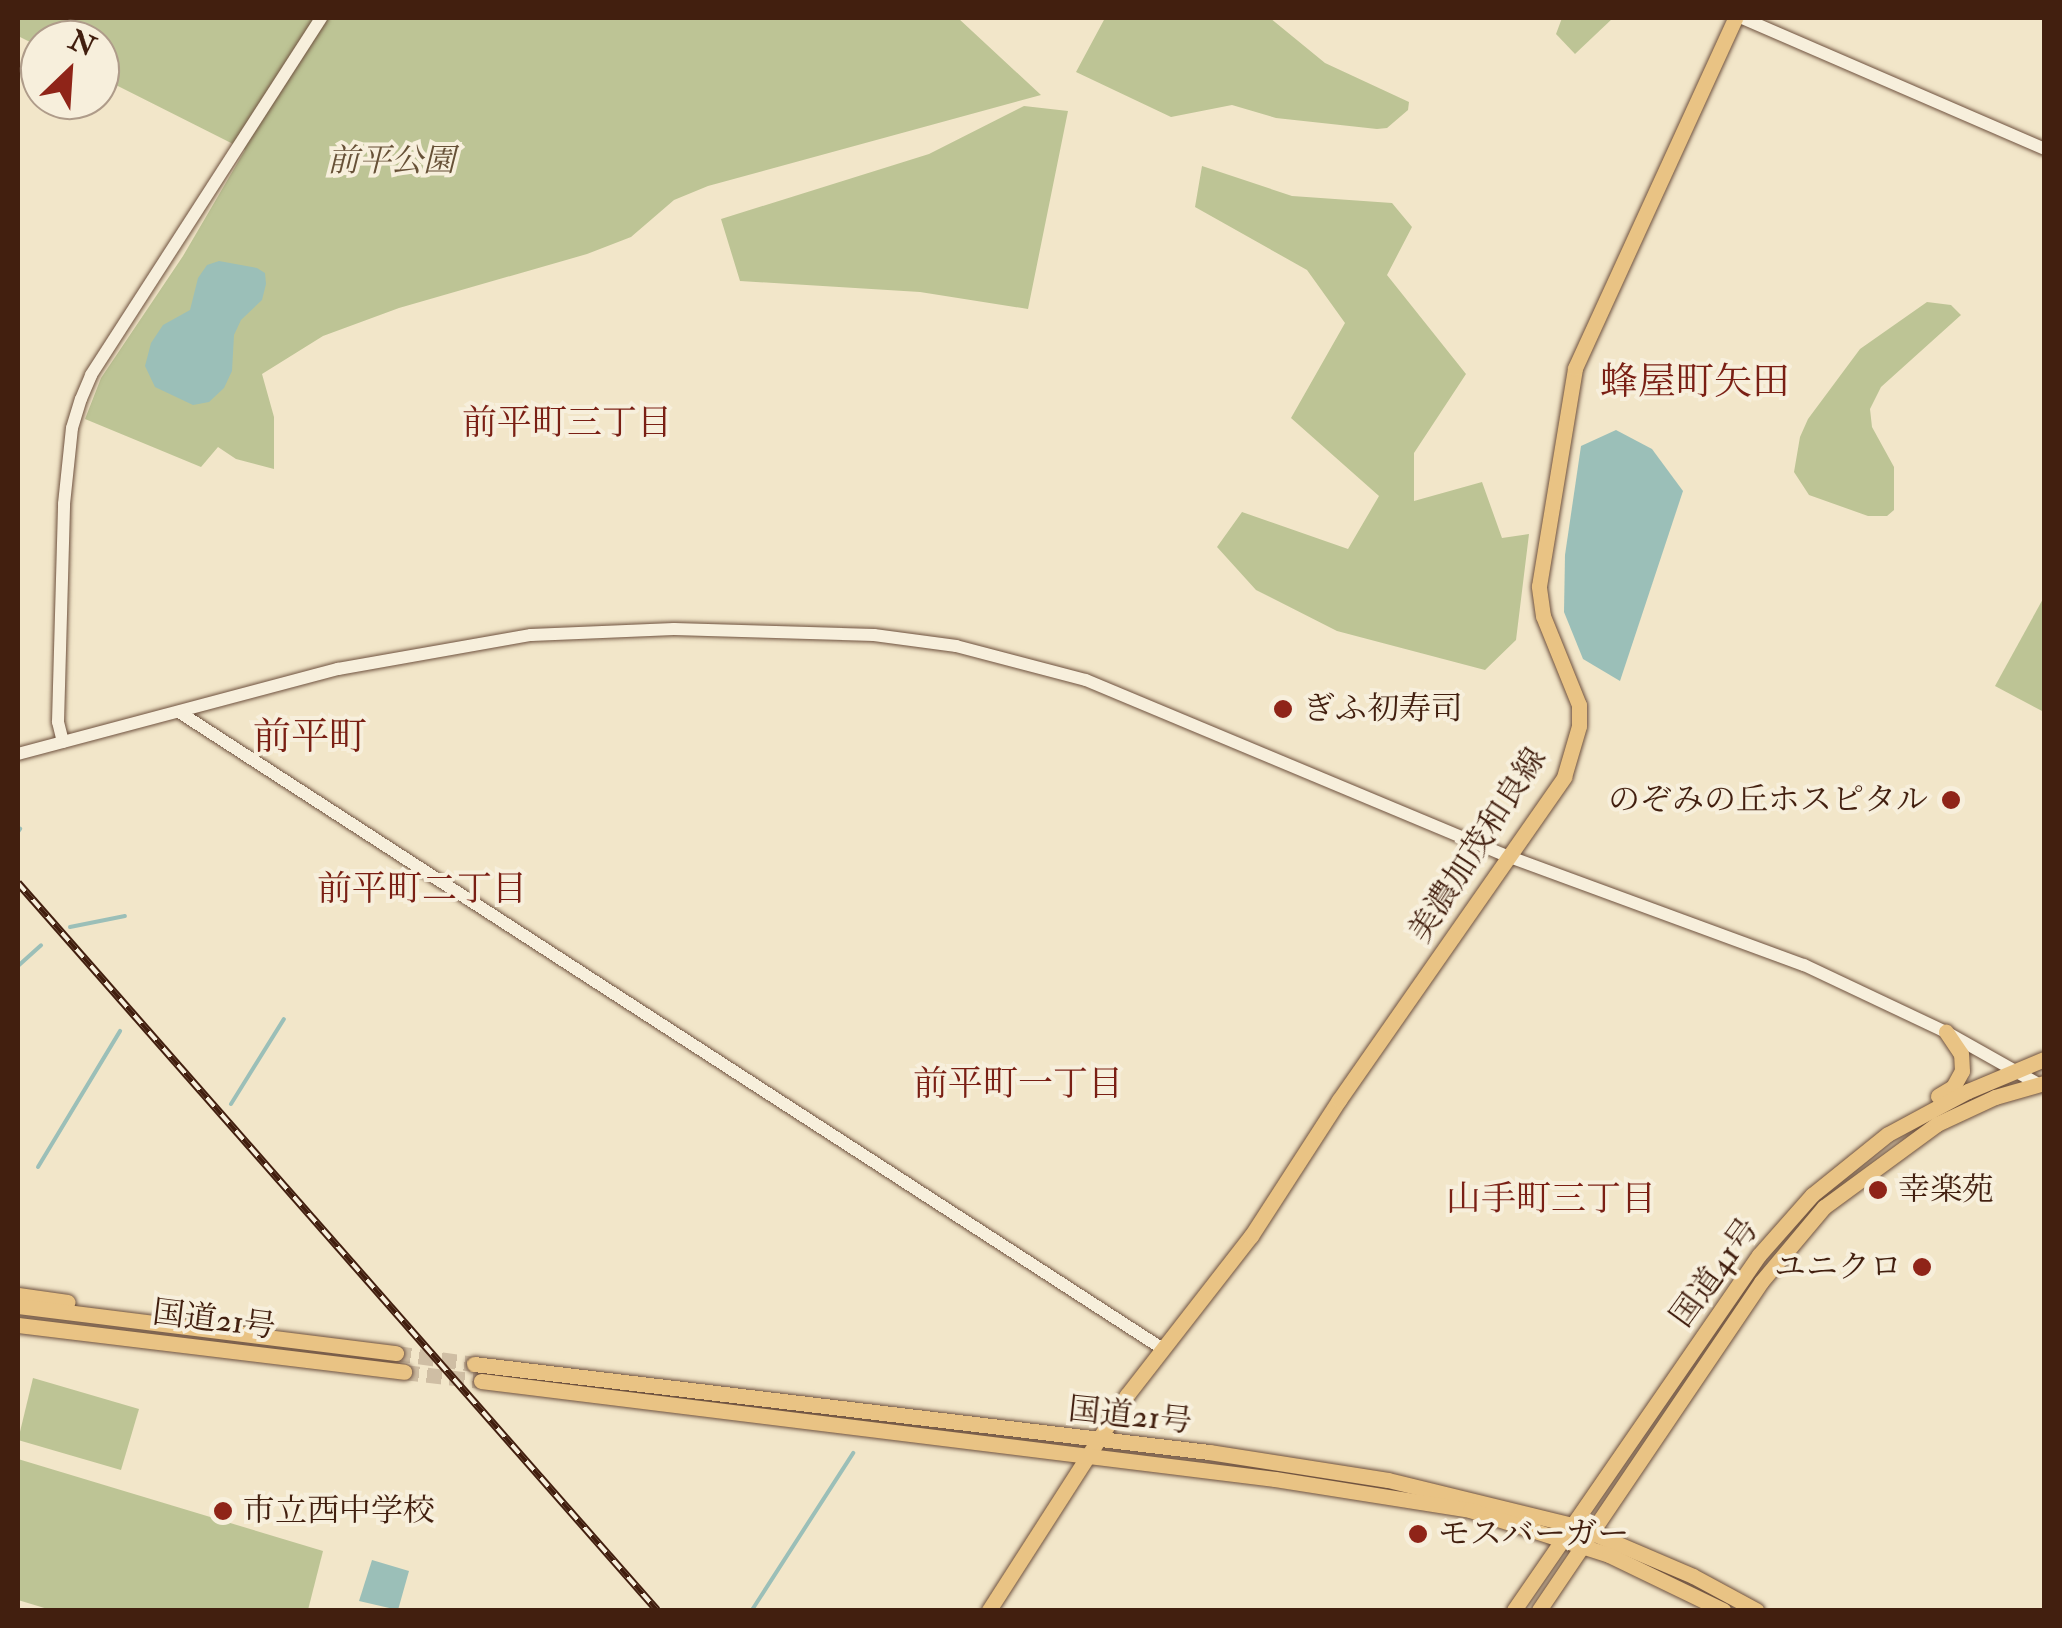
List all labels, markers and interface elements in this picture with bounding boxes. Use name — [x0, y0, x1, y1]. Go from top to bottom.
north arrow — [20, 20, 120, 120]
text: N — [63, 23, 101, 65]
park label: 前平公園 — [327, 142, 455, 180]
district label: 蜂屋町矢田 — [1600, 360, 1790, 406]
district label: 前平町三丁目 — [462, 402, 672, 444]
place label: ぎふ初寿司 — [1303, 690, 1463, 728]
marker: ぎふ初寿司 — [1272, 698, 1294, 720]
district label: 前平町 — [253, 715, 367, 761]
street label: 美濃加茂和良線 — [1401, 741, 1555, 949]
place label: のぞみの丘ホスピタル — [1608, 781, 1928, 819]
marker: のぞみの丘ホスピタル — [1938, 787, 1964, 813]
district label: 前平町二丁目 — [317, 868, 527, 910]
district label: 前平町一丁目 — [913, 1063, 1123, 1105]
place label: 幸楽苑 — [1898, 1171, 1994, 1209]
district label: 山手町三丁目 — [1446, 1178, 1656, 1220]
marker: 幸楽苑 — [1867, 1179, 1889, 1201]
street label: 国道41号 — [1663, 1211, 1767, 1335]
place label: ユニクロ — [1774, 1248, 1902, 1286]
marker: ユニクロ — [1911, 1256, 1933, 1278]
street label: 国道21号 — [150, 1293, 278, 1347]
street label: 国道21号 — [1067, 1390, 1193, 1442]
place label: 市立西中学校 — [243, 1492, 435, 1530]
marker: 市立西中学校 — [212, 1500, 234, 1522]
place label: モスバーガー — [1438, 1515, 1630, 1553]
marker: モスバーガー — [1407, 1523, 1429, 1545]

